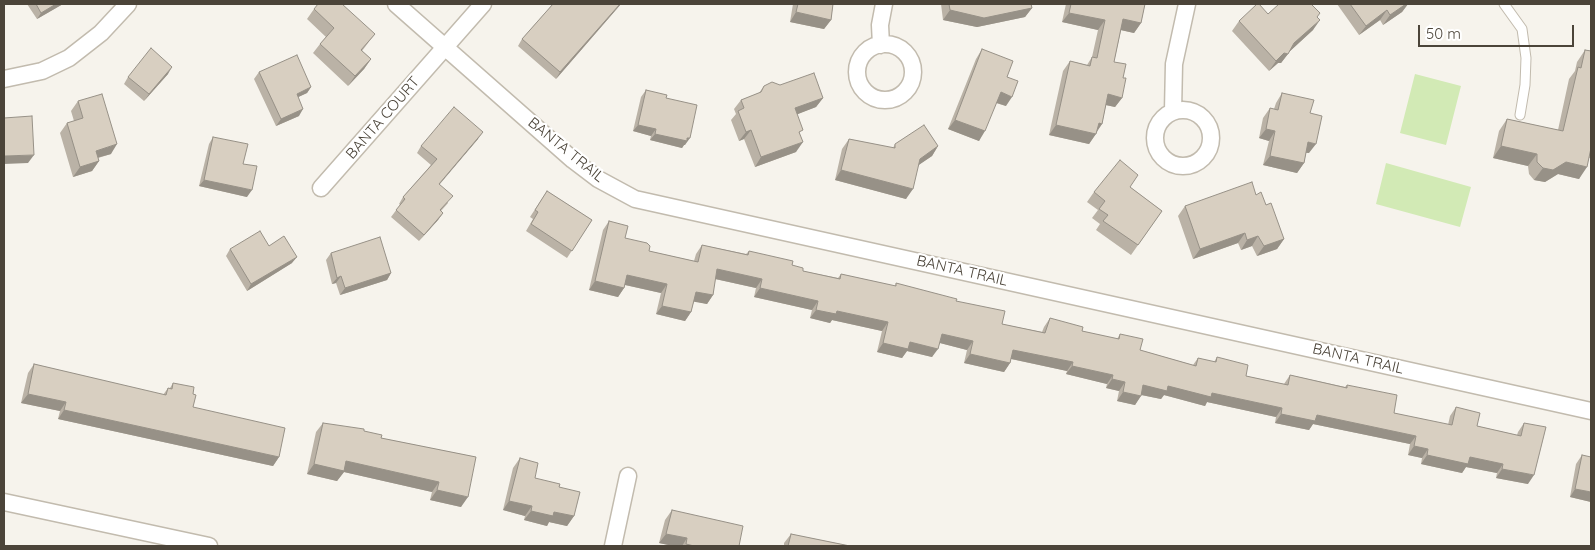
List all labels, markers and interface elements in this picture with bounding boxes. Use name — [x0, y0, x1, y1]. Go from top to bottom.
scale bar — [1420, 15, 1576, 47]
text: 50 m — [1426, 24, 1461, 43]
street label: BANTA COURT — [342, 73, 424, 163]
street label: BANTA TRAIL — [524, 114, 608, 186]
street label: BANTA TRAIL — [915, 252, 1009, 290]
street label: BANTA TRAIL — [1311, 340, 1405, 378]

